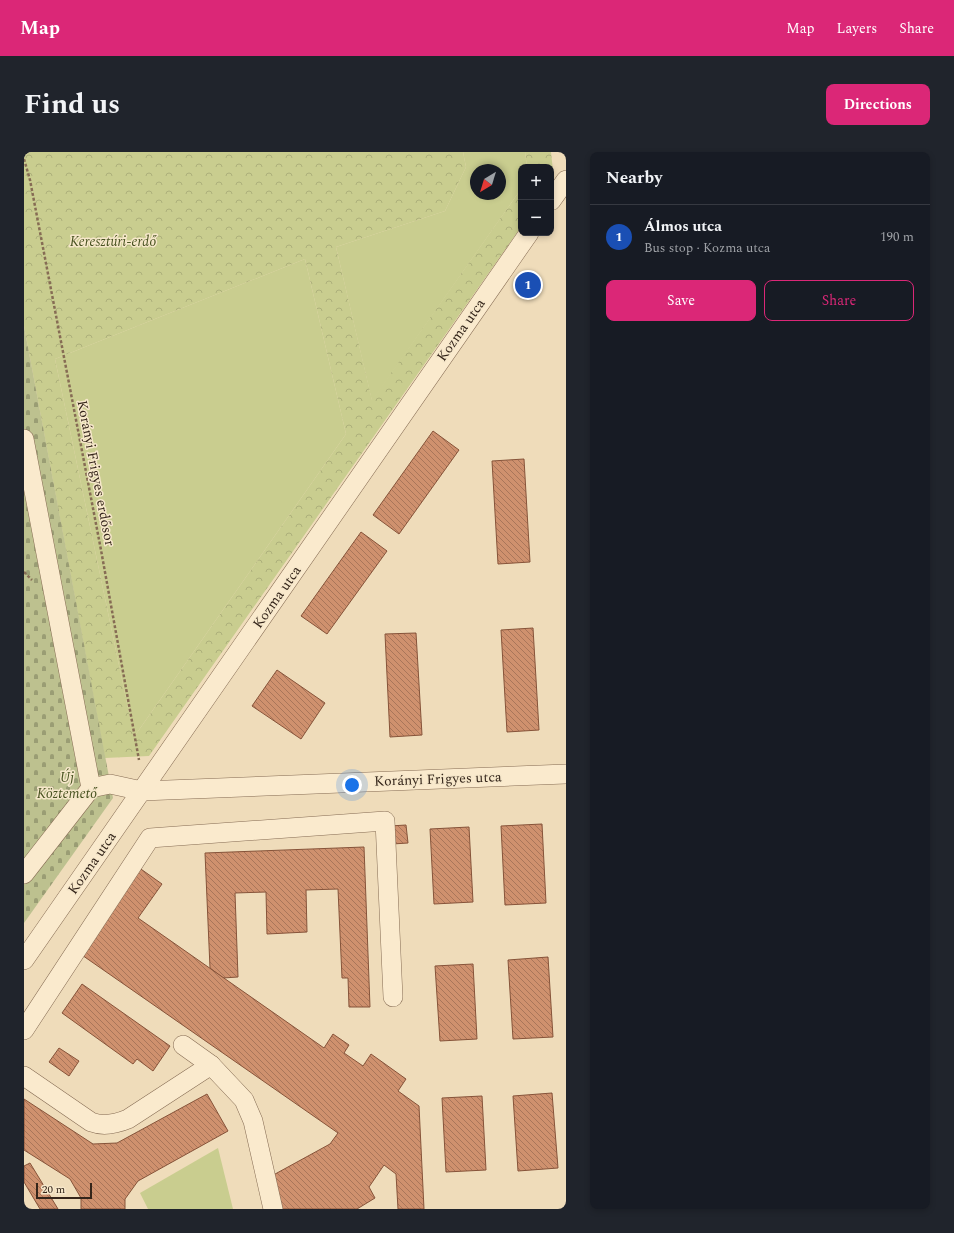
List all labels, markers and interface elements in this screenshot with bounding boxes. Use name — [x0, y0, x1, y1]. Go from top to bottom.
text: Map — [20, 14, 60, 43]
text: Map — [786, 18, 815, 39]
text: Layers — [837, 18, 877, 39]
text: Share — [899, 18, 934, 39]
text: Find us — [24, 83, 120, 126]
button: Directions — [826, 84, 930, 125]
north arrow — [470, 164, 506, 200]
map controls — [518, 164, 554, 236]
button: + — [518, 164, 554, 200]
text: Nearby — [606, 165, 662, 191]
button: − — [518, 200, 554, 236]
text: Álmos utca — [644, 215, 722, 238]
text: 1 — [615, 227, 623, 247]
text: 190 m — [880, 227, 914, 247]
park label: Keresztúri-erdő — [70, 231, 157, 252]
text: Bus stop · Kozma utca — [644, 238, 770, 258]
pin: 1 — [515, 270, 541, 300]
button: Save — [606, 280, 756, 321]
button: Share — [764, 280, 914, 321]
street label: Kozma utca — [432, 294, 491, 366]
street label: Korányi Frigyes erdősor — [72, 398, 121, 548]
street label: Kozma utca — [248, 561, 307, 633]
street label: Korányi Frigyes utca — [374, 766, 502, 792]
park label: Új Köztemető — [37, 767, 98, 804]
your location — [342, 775, 362, 795]
street label: Kozma utca — [63, 827, 122, 899]
scale bar — [36, 1181, 92, 1200]
text: 20 m — [42, 1181, 65, 1198]

